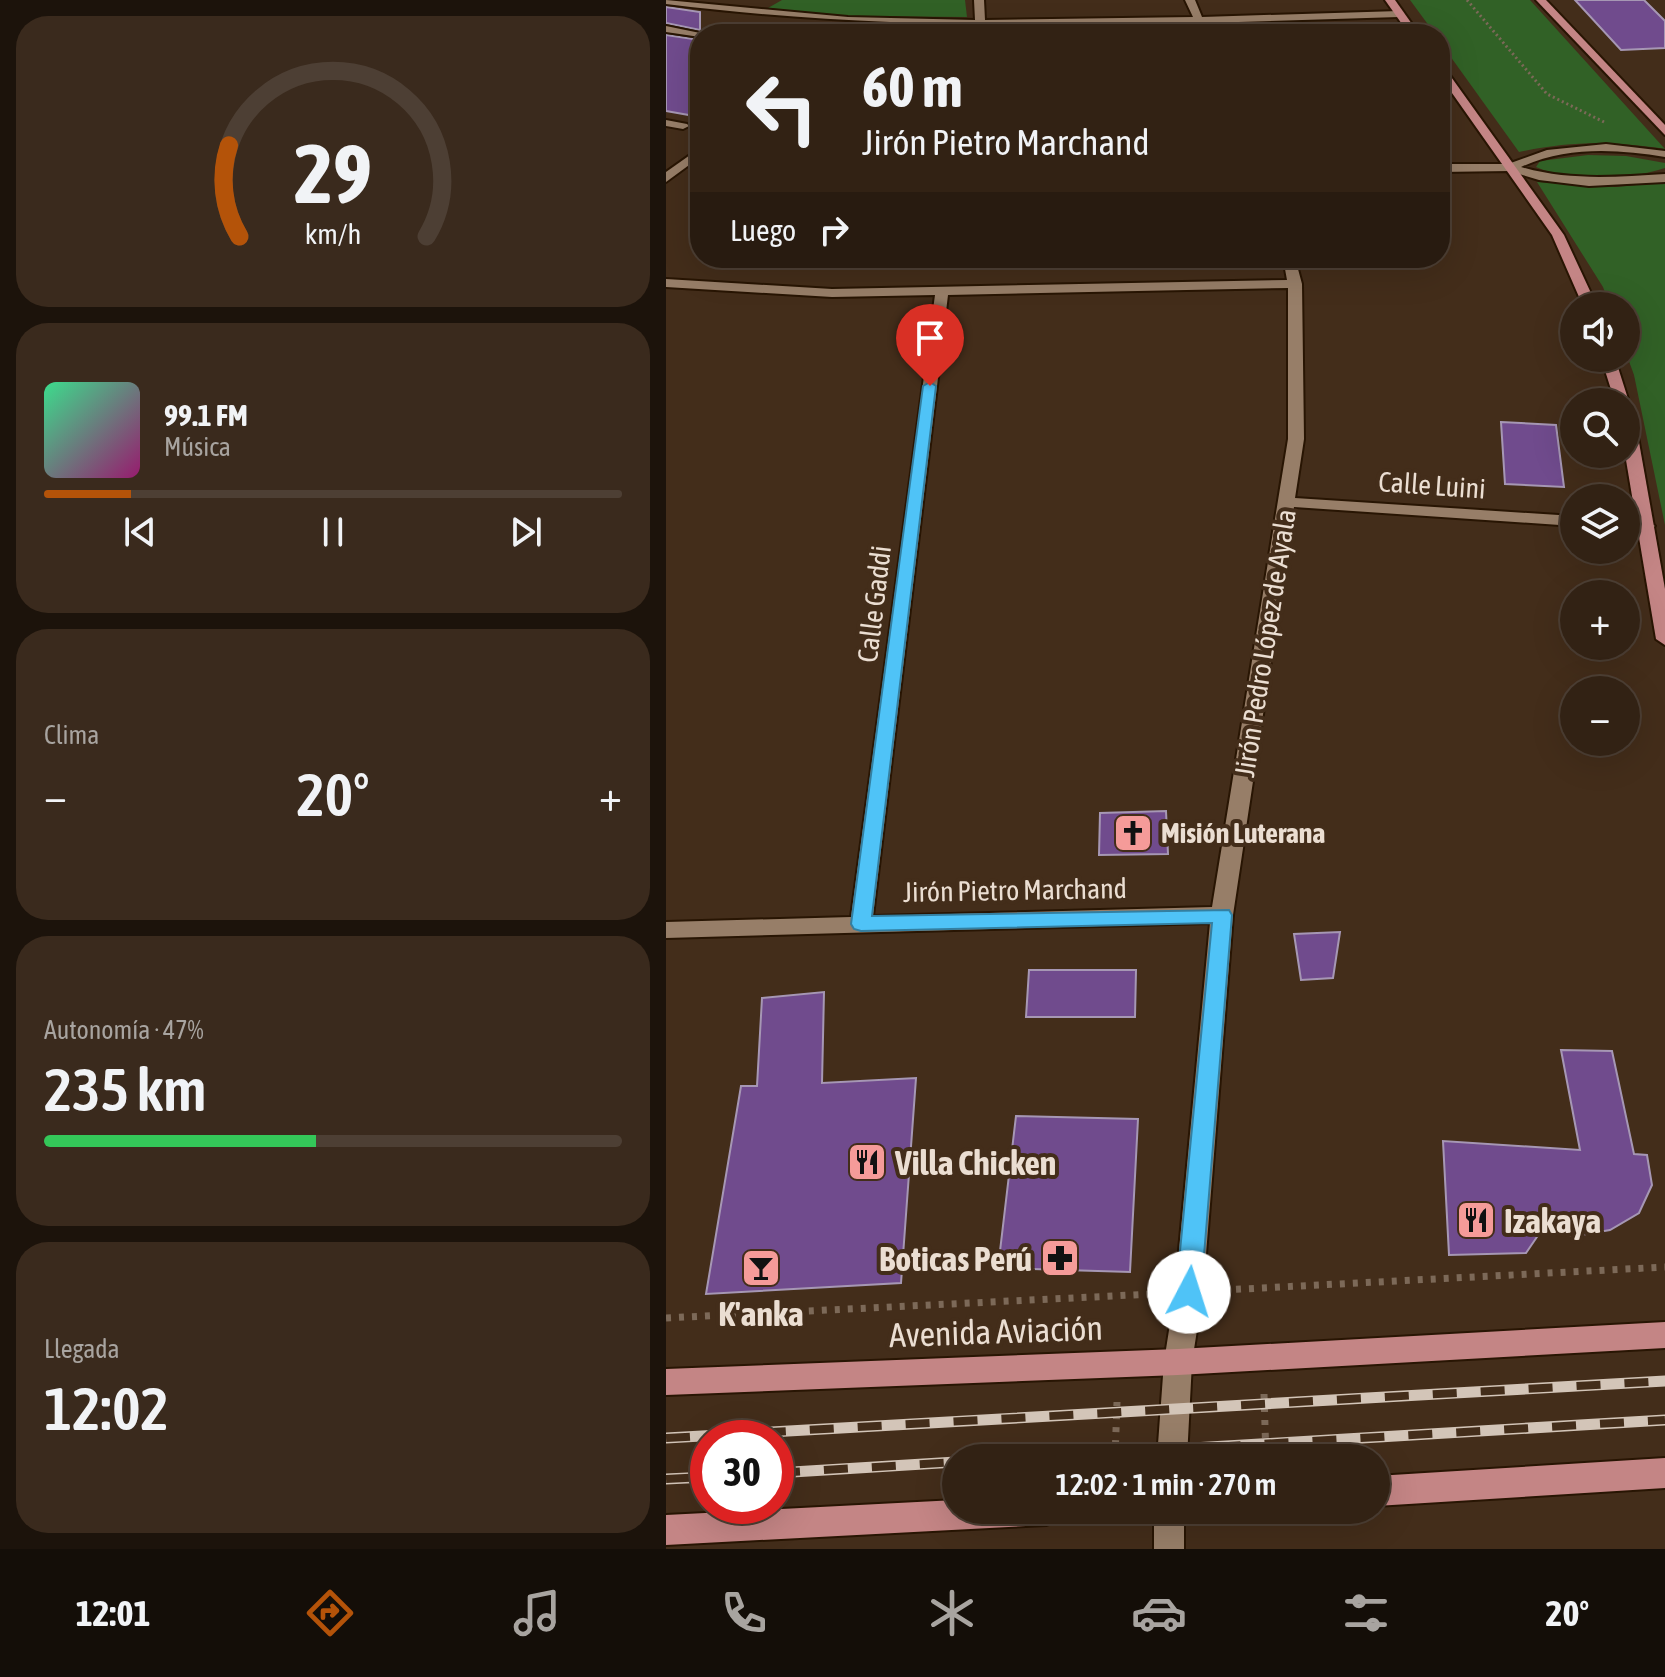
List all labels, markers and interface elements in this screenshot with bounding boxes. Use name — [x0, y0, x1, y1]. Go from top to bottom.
text: 60 m — [862, 55, 963, 119]
icon: left — [730, 56, 834, 160]
text: Jirón Pietro Marchand — [862, 121, 1150, 163]
text: 29 — [294, 125, 372, 221]
icon: right — [812, 208, 856, 252]
text: Luego — [730, 213, 796, 247]
text: km/h — [305, 217, 361, 250]
map controls — [1560, 292, 1640, 756]
button: sound — [1560, 292, 1640, 372]
pin — [896, 304, 964, 386]
icon: arrive — [908, 316, 952, 360]
button: search — [1560, 388, 1640, 468]
text: 99.1 FM — [164, 398, 248, 432]
text: Música — [164, 432, 231, 462]
street label: Calle Luini — [1377, 465, 1487, 505]
button: layers — [1560, 484, 1640, 564]
street label: Jirón Pedro López de Ayala — [1228, 507, 1302, 779]
icon: previous — [118, 510, 162, 554]
icon: pause — [311, 510, 355, 554]
icon: next — [504, 510, 548, 554]
street label: Calle Gaddi — [851, 544, 897, 664]
button: + — [1560, 580, 1640, 660]
button: − — [1560, 676, 1640, 756]
text: Clima — [44, 720, 99, 750]
text: 20° — [297, 760, 369, 829]
text: − — [44, 770, 67, 820]
text: + — [599, 770, 622, 820]
church icon: Misión Luterana — [1112, 812, 1154, 854]
place label: Misión Luterana — [1161, 817, 1325, 849]
street label: Jirón Pietro Marchand — [903, 872, 1127, 908]
text: Autonomía · 47% — [44, 1015, 204, 1045]
text: 235 km — [44, 1055, 206, 1124]
restaurant icon: Villa Chicken — [846, 1141, 888, 1183]
place label: Villa Chicken — [894, 1143, 1056, 1182]
restaurant icon: Izakaya — [1455, 1199, 1497, 1241]
place label: Izakaya — [1504, 1201, 1601, 1240]
pharmacy icon: Boticas Perú — [1039, 1237, 1081, 1279]
place label: Boticas Perú — [879, 1239, 1032, 1278]
bar icon: K'anka — [740, 1247, 782, 1289]
position arrow — [1147, 1250, 1231, 1334]
place label: K'anka — [718, 1294, 804, 1333]
street label: Avenida Aviación — [888, 1308, 1104, 1354]
text: Llegada — [44, 1334, 120, 1364]
text: 12:02 — [44, 1374, 169, 1443]
speed limit sign: 30 — [690, 1420, 794, 1524]
text: 12:02 · 1 min · 270 m — [1056, 1467, 1276, 1501]
icon: directions — [302, 1585, 358, 1641]
icon: music — [509, 1585, 565, 1641]
icon: phone — [716, 1585, 772, 1641]
icon: climate — [924, 1585, 980, 1641]
icon: car — [1131, 1585, 1187, 1641]
icon: filters — [1338, 1585, 1394, 1641]
text: 12:01 — [76, 1592, 150, 1634]
text: 20° — [1546, 1592, 1589, 1634]

